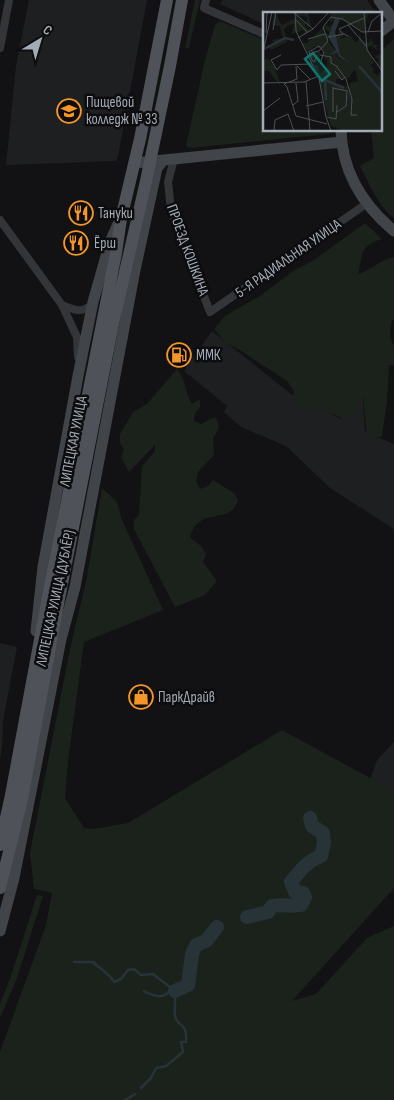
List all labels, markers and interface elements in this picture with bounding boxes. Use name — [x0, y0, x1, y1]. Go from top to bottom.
inset map — [263, 12, 382, 131]
north arrow — [15, 15, 65, 65]
text: С — [40, 21, 56, 39]
place label: Пищевой колледж № 33 — [86, 93, 157, 129]
school or university icon: Пищевой колледж № 33 — [56, 98, 82, 124]
restaurant icon: Тануки — [68, 200, 94, 226]
street label: ПРОЕЗД КОШКИНА — [162, 202, 213, 299]
place label: Тануки — [98, 204, 133, 223]
street label: 5-Я РАДИАЛЬНАЯ УЛИЦА — [232, 214, 345, 302]
restaurant icon: Ёрш — [63, 230, 89, 256]
place label: Ёрш — [94, 234, 116, 253]
fuel station icon: ММК — [166, 342, 192, 368]
place label: ММК — [196, 346, 221, 365]
street label: ЛИПЕЦКАЯ УЛИЦА — [55, 394, 92, 489]
street label: ЛИПЕЦКАЯ УЛИЦА (ДУБЛЁР) — [32, 528, 79, 669]
shop icon: ПаркДрайв — [128, 684, 154, 710]
place label: ПаркДрайв — [158, 688, 215, 707]

